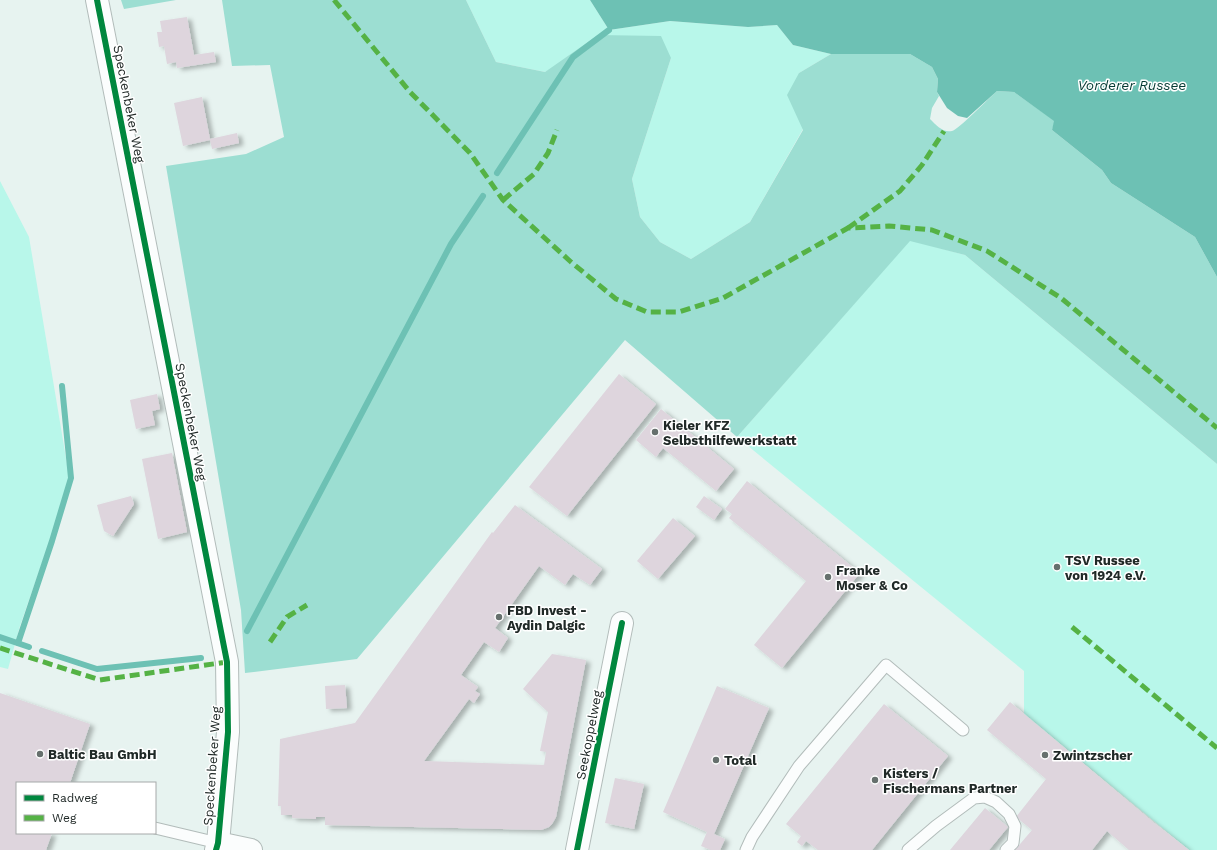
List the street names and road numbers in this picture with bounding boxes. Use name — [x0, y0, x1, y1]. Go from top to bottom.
street label: Speckenbeker Weg — [110, 44, 148, 164]
street label: Speckenbeker Weg — [172, 362, 210, 482]
street label: Seekoppelweg — [573, 689, 605, 781]
street label: Speckenbeker Weg — [200, 706, 224, 826]

